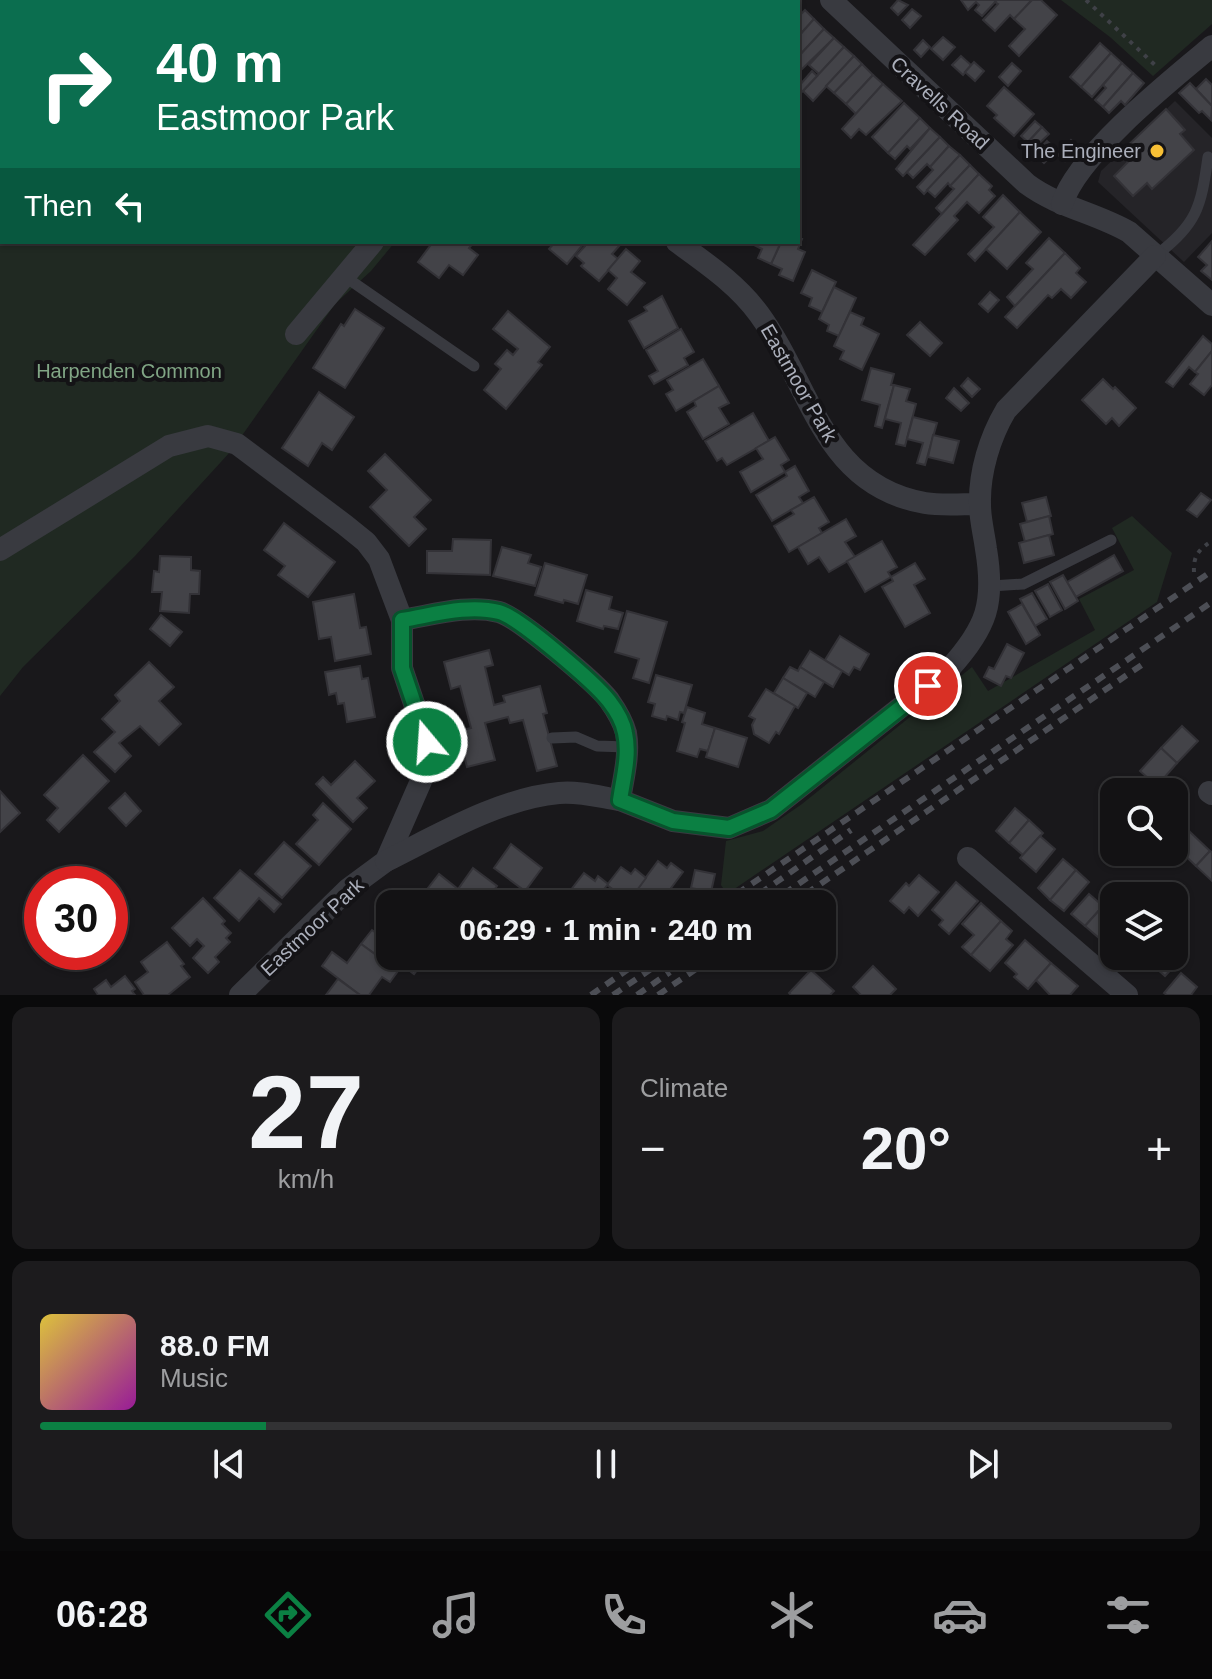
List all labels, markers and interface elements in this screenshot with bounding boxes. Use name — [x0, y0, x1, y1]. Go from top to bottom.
text: 40 m — [156, 31, 284, 94]
icon: right — [24, 32, 128, 136]
street label: Cravells Road — [887, 52, 993, 154]
text: Eastmoor Park — [156, 97, 394, 138]
place label: The Engineer — [1021, 140, 1141, 162]
marker: The Engineer — [1148, 142, 1166, 160]
icon: left — [108, 184, 152, 228]
text: Then — [24, 189, 92, 222]
street label: Eastmoor Park — [756, 320, 842, 447]
park label: Harpenden Common — [36, 360, 222, 382]
pin — [894, 652, 962, 720]
icon: arrive — [906, 664, 950, 708]
position arrow — [385, 700, 469, 784]
map controls — [1100, 778, 1188, 970]
button: search — [1100, 778, 1188, 866]
speed limit sign: 30 — [24, 866, 128, 970]
street label: Eastmoor Park — [256, 873, 369, 980]
button: layers — [1100, 882, 1188, 970]
text: 06:29 · 1 min · 240 m — [459, 913, 753, 946]
text: 27 — [248, 1054, 364, 1170]
text: Climate — [640, 1073, 728, 1103]
text: 20° — [861, 1115, 951, 1182]
text: − — [640, 1124, 666, 1173]
text: + — [1146, 1124, 1172, 1173]
text: km/h — [278, 1164, 334, 1194]
text: 88.0 FM — [160, 1329, 270, 1362]
text: Music — [160, 1363, 228, 1393]
icon: previous — [207, 1442, 251, 1486]
icon: pause — [584, 1442, 628, 1486]
icon: next — [961, 1442, 1005, 1486]
icon: directions — [260, 1587, 316, 1643]
icon: music — [428, 1587, 484, 1643]
icon: phone — [596, 1587, 652, 1643]
icon: climate — [764, 1587, 820, 1643]
icon: car — [932, 1587, 988, 1643]
icon: filters — [1100, 1587, 1156, 1643]
text: 06:28 — [56, 1594, 148, 1635]

